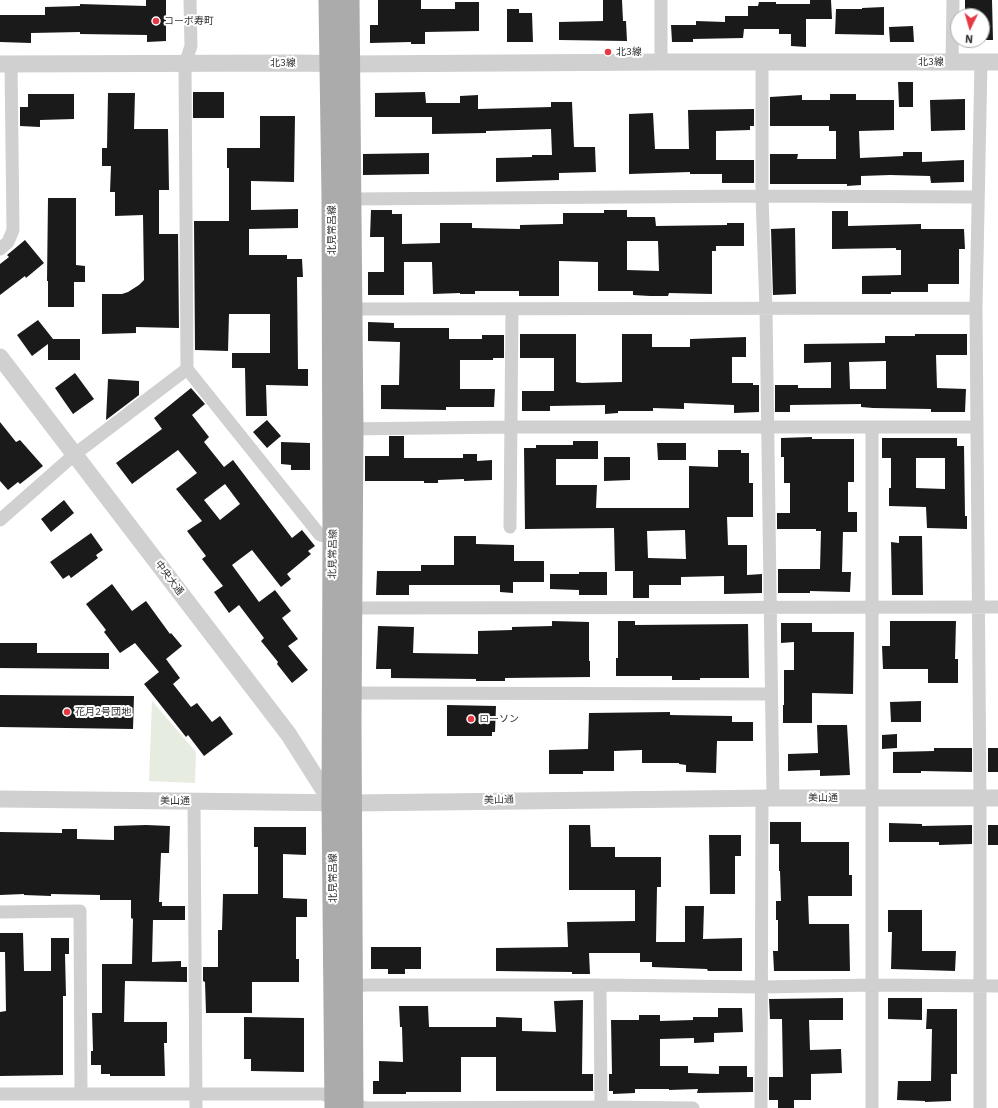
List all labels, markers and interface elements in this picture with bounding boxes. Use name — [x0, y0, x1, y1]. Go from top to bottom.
north arrow — [950, 8, 990, 48]
place label: コーポ寿町 — [164, 15, 214, 27]
marker: コーポ寿町 — [151, 16, 161, 26]
text: N — [964, 32, 974, 46]
place label: 北3線 — [616, 46, 642, 58]
marker: 北3線 — [603, 47, 613, 57]
street label: 北3線 — [918, 56, 944, 68]
street label: 北3線 — [270, 57, 296, 69]
street label: 北見常呂線 — [326, 205, 338, 255]
street label: 北見常呂線 — [327, 529, 339, 579]
street label: 中央大通 — [152, 558, 186, 598]
place label: 花月2号団地 — [75, 706, 131, 718]
marker: 花月2号団地 — [62, 707, 72, 717]
place label: ローソン — [479, 713, 519, 725]
marker: ローソン — [466, 714, 476, 724]
street label: 美山通 — [808, 792, 838, 804]
street label: 美山通 — [484, 794, 514, 806]
street label: 美山通 — [160, 795, 190, 807]
street label: 北見常呂線 — [327, 853, 339, 903]

